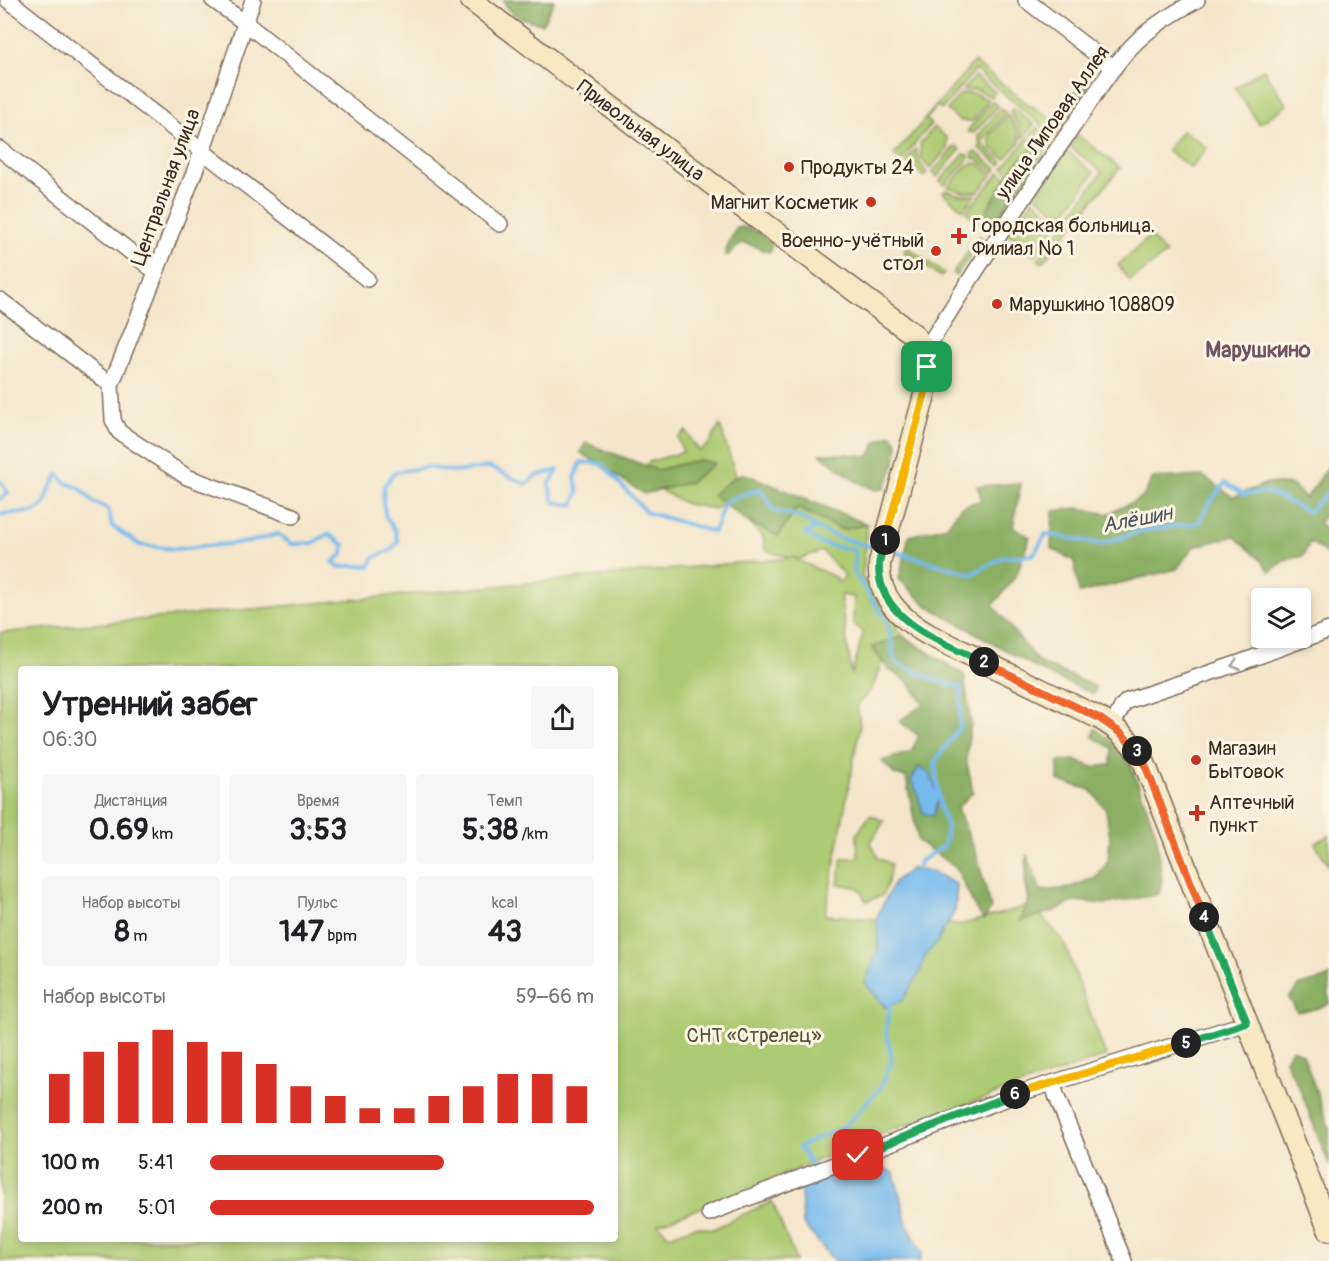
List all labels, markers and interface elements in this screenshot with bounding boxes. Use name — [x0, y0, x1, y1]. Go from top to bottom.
street label: улица Липовая Аллея — [989, 41, 1115, 205]
street label: Привольная улица — [572, 74, 710, 187]
street label: Центральная улица — [125, 105, 205, 269]
place label: Продукты 24 — [801, 155, 914, 180]
marker: Продукты 24 — [782, 160, 796, 174]
place label: Магнит Косметик — [711, 190, 859, 215]
marker: Магнит Косметик — [864, 195, 878, 209]
place label: Городская больница. Филиал № 1 — [972, 213, 1155, 261]
marker: Городская больница. Филиал № 1 — [950, 227, 968, 245]
place label: Военно-учётный стол — [781, 228, 924, 276]
marker: Военно-учётный стол — [929, 244, 943, 258]
place label: Марушкино 108809 — [1009, 292, 1175, 317]
marker: Марушкино 108809 — [990, 297, 1004, 311]
district label: Марушкино — [1205, 336, 1311, 364]
pin — [901, 341, 952, 392]
icon: arrive — [910, 350, 943, 383]
water label: Алёшин — [1100, 499, 1177, 539]
pin: 1 — [870, 525, 900, 555]
text: 1 — [882, 530, 888, 550]
map controls — [1251, 588, 1311, 648]
button: layers — [1251, 588, 1311, 648]
pin: 2 — [969, 647, 999, 677]
text: 2 — [980, 652, 988, 672]
one-way arrow — [1230, 657, 1241, 670]
text: Утренний забег — [42, 684, 258, 725]
button: share — [531, 686, 594, 749]
text: 06:30 — [42, 727, 97, 752]
pin: 3 — [1122, 736, 1152, 766]
place label: Магазин Бытовок — [1208, 736, 1285, 784]
text: 3 — [1133, 741, 1141, 761]
marker: Магазин Бытовок — [1189, 753, 1203, 767]
place label: Аптечный пункт — [1209, 790, 1295, 838]
text: Дистанция — [95, 791, 167, 811]
text: Время — [297, 791, 339, 811]
text: Темп — [487, 791, 523, 811]
marker: Аптечный пункт — [1190, 806, 1204, 820]
text: 0.69 — [89, 811, 149, 848]
text: 3:53 — [289, 811, 347, 848]
text: 5:38 — [462, 811, 518, 848]
text: km — [149, 824, 173, 844]
text: /km — [518, 824, 548, 844]
text: Набор высоты — [81, 893, 181, 913]
text: Пульс — [298, 893, 338, 913]
text: kcal — [492, 893, 518, 913]
pin: 4 — [1189, 902, 1219, 932]
text: 4 — [1199, 907, 1209, 927]
text: 8 — [115, 913, 130, 950]
text: 147 — [279, 913, 324, 950]
text: 43 — [488, 913, 522, 950]
text: m — [130, 926, 147, 946]
text: bpm — [324, 926, 357, 946]
text: Набор высоты — [42, 984, 166, 1009]
text: 59–66 m — [516, 984, 594, 1009]
park label: СНТ «Стрелец» — [686, 1023, 822, 1048]
pin: 5 — [1171, 1028, 1201, 1058]
text: 5 — [1182, 1033, 1190, 1053]
pin: 6 — [1000, 1079, 1030, 1109]
text: 6 — [1010, 1084, 1020, 1104]
pin — [832, 1129, 883, 1180]
icon: check — [841, 1138, 874, 1171]
text: 100 m — [42, 1150, 99, 1175]
text: 5:41 — [138, 1150, 174, 1175]
text: 200 m — [42, 1195, 103, 1220]
text: 5:01 — [138, 1195, 176, 1220]

